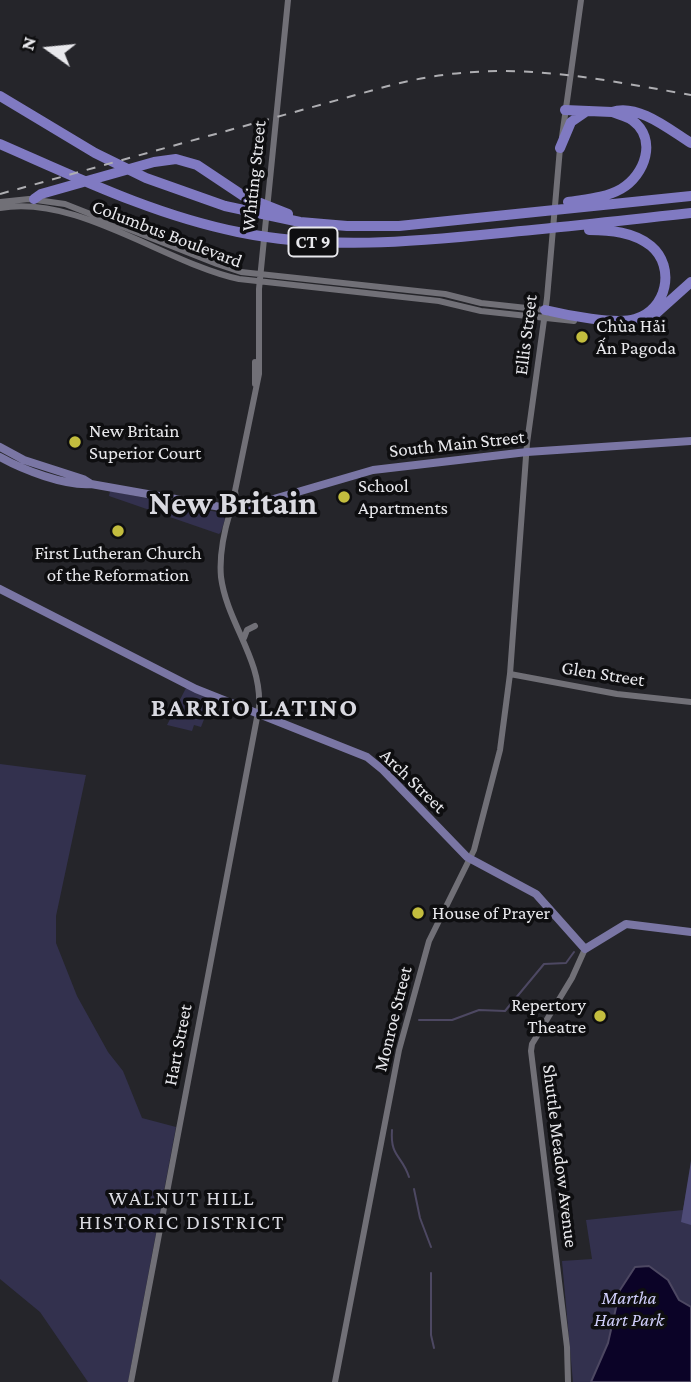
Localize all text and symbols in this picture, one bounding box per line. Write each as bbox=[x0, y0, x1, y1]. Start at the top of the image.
north arrow bbox=[14, 14, 84, 84]
text: N bbox=[16, 34, 40, 52]
street label: Whiting Street bbox=[237, 119, 271, 233]
street label: Columbus Boulevard bbox=[89, 195, 245, 273]
road number: CT 9 bbox=[288, 228, 338, 256]
street label: Ellis Street bbox=[510, 294, 542, 376]
place label: Chùa Hải Ấn Pagoda bbox=[596, 315, 676, 359]
marker: Chùa Hải Ấn Pagoda bbox=[574, 329, 590, 345]
place label: New Britain Superior Court bbox=[89, 420, 201, 464]
street label: South Main Street bbox=[388, 426, 526, 462]
marker: New Britain Superior Court bbox=[67, 434, 83, 450]
place label: School Apartments bbox=[358, 475, 448, 519]
district label: New Britain bbox=[149, 484, 317, 524]
marker: School Apartments bbox=[336, 489, 352, 505]
marker: First Lutheran Church of the Reformation bbox=[110, 523, 126, 539]
place label: First Lutheran Church of the Reformation bbox=[34, 542, 202, 586]
street label: Glen Street bbox=[560, 656, 646, 692]
district label: BARRIO LATINO bbox=[152, 692, 358, 724]
street label: Arch Street bbox=[375, 744, 451, 818]
place label: House of Prayer bbox=[432, 902, 550, 924]
marker: House of Prayer bbox=[410, 905, 426, 921]
street label: Monroe Street bbox=[369, 964, 417, 1074]
place label: Repertory Theatre bbox=[511, 994, 586, 1038]
street label: Hart Street bbox=[159, 1002, 197, 1088]
marker: Repertory Theatre bbox=[592, 1008, 608, 1024]
street label: Shuttle Meadow Avenue bbox=[537, 1063, 583, 1249]
district label: WALNUT HILL HISTORIC DISTRICT bbox=[81, 1186, 283, 1236]
park label: Martha Hart Park bbox=[594, 1287, 664, 1331]

